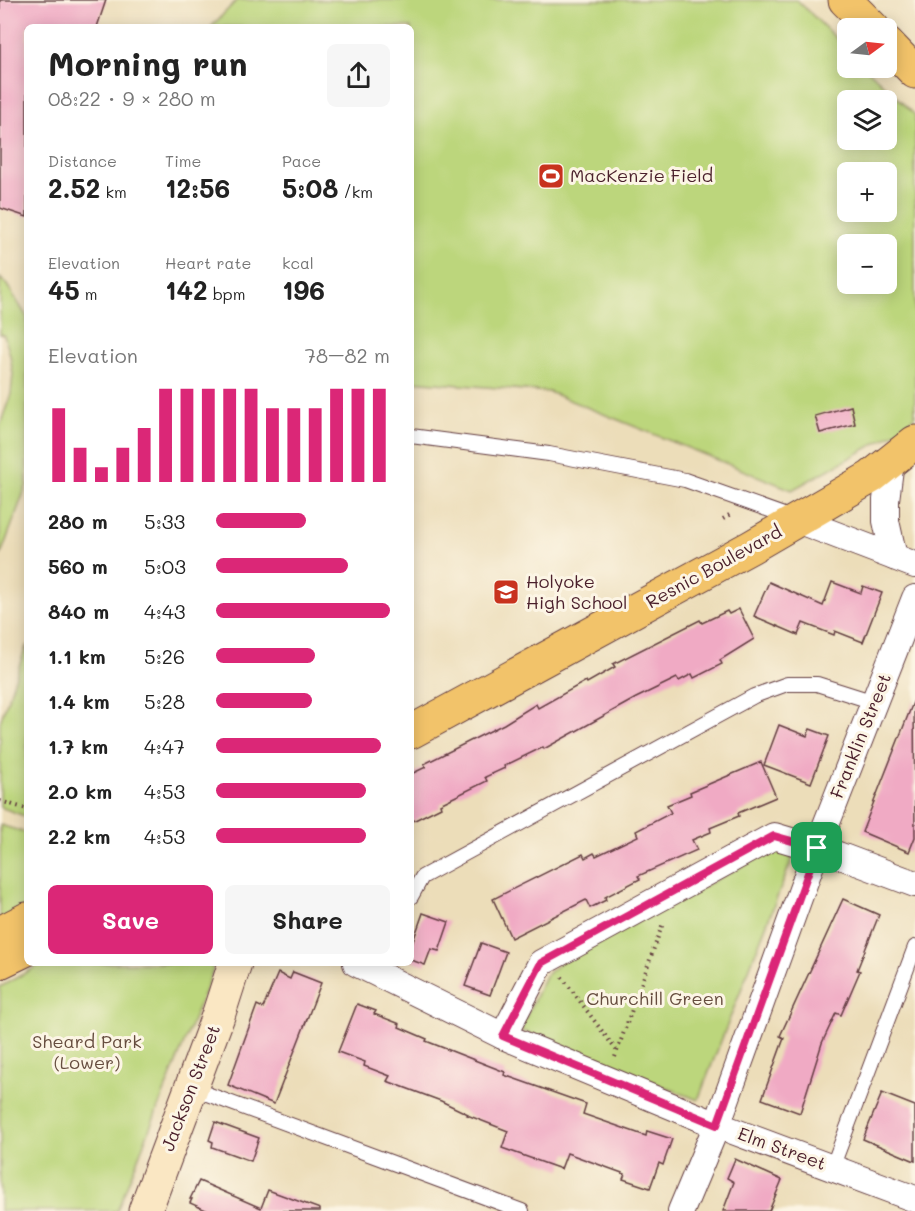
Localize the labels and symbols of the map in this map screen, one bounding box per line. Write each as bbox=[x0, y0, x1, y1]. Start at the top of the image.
north arrow bbox=[837, 18, 897, 78]
sports icon: MacKenzie Field bbox=[536, 161, 566, 191]
place label: MacKenzie Field bbox=[570, 163, 713, 187]
street label: Resnic Boulevard bbox=[641, 519, 786, 613]
place label: Holyoke High School bbox=[526, 569, 627, 614]
school or university icon: Holyoke High School bbox=[491, 577, 521, 607]
street label: Franklin Street bbox=[824, 670, 896, 802]
pin bbox=[791, 822, 842, 873]
park label: Churchill Green bbox=[586, 986, 724, 1010]
street label: Jackson Street bbox=[155, 1021, 225, 1154]
park label: Sheard Park (Lower) bbox=[32, 1029, 142, 1074]
street label: Elm Street bbox=[735, 1121, 830, 1175]

